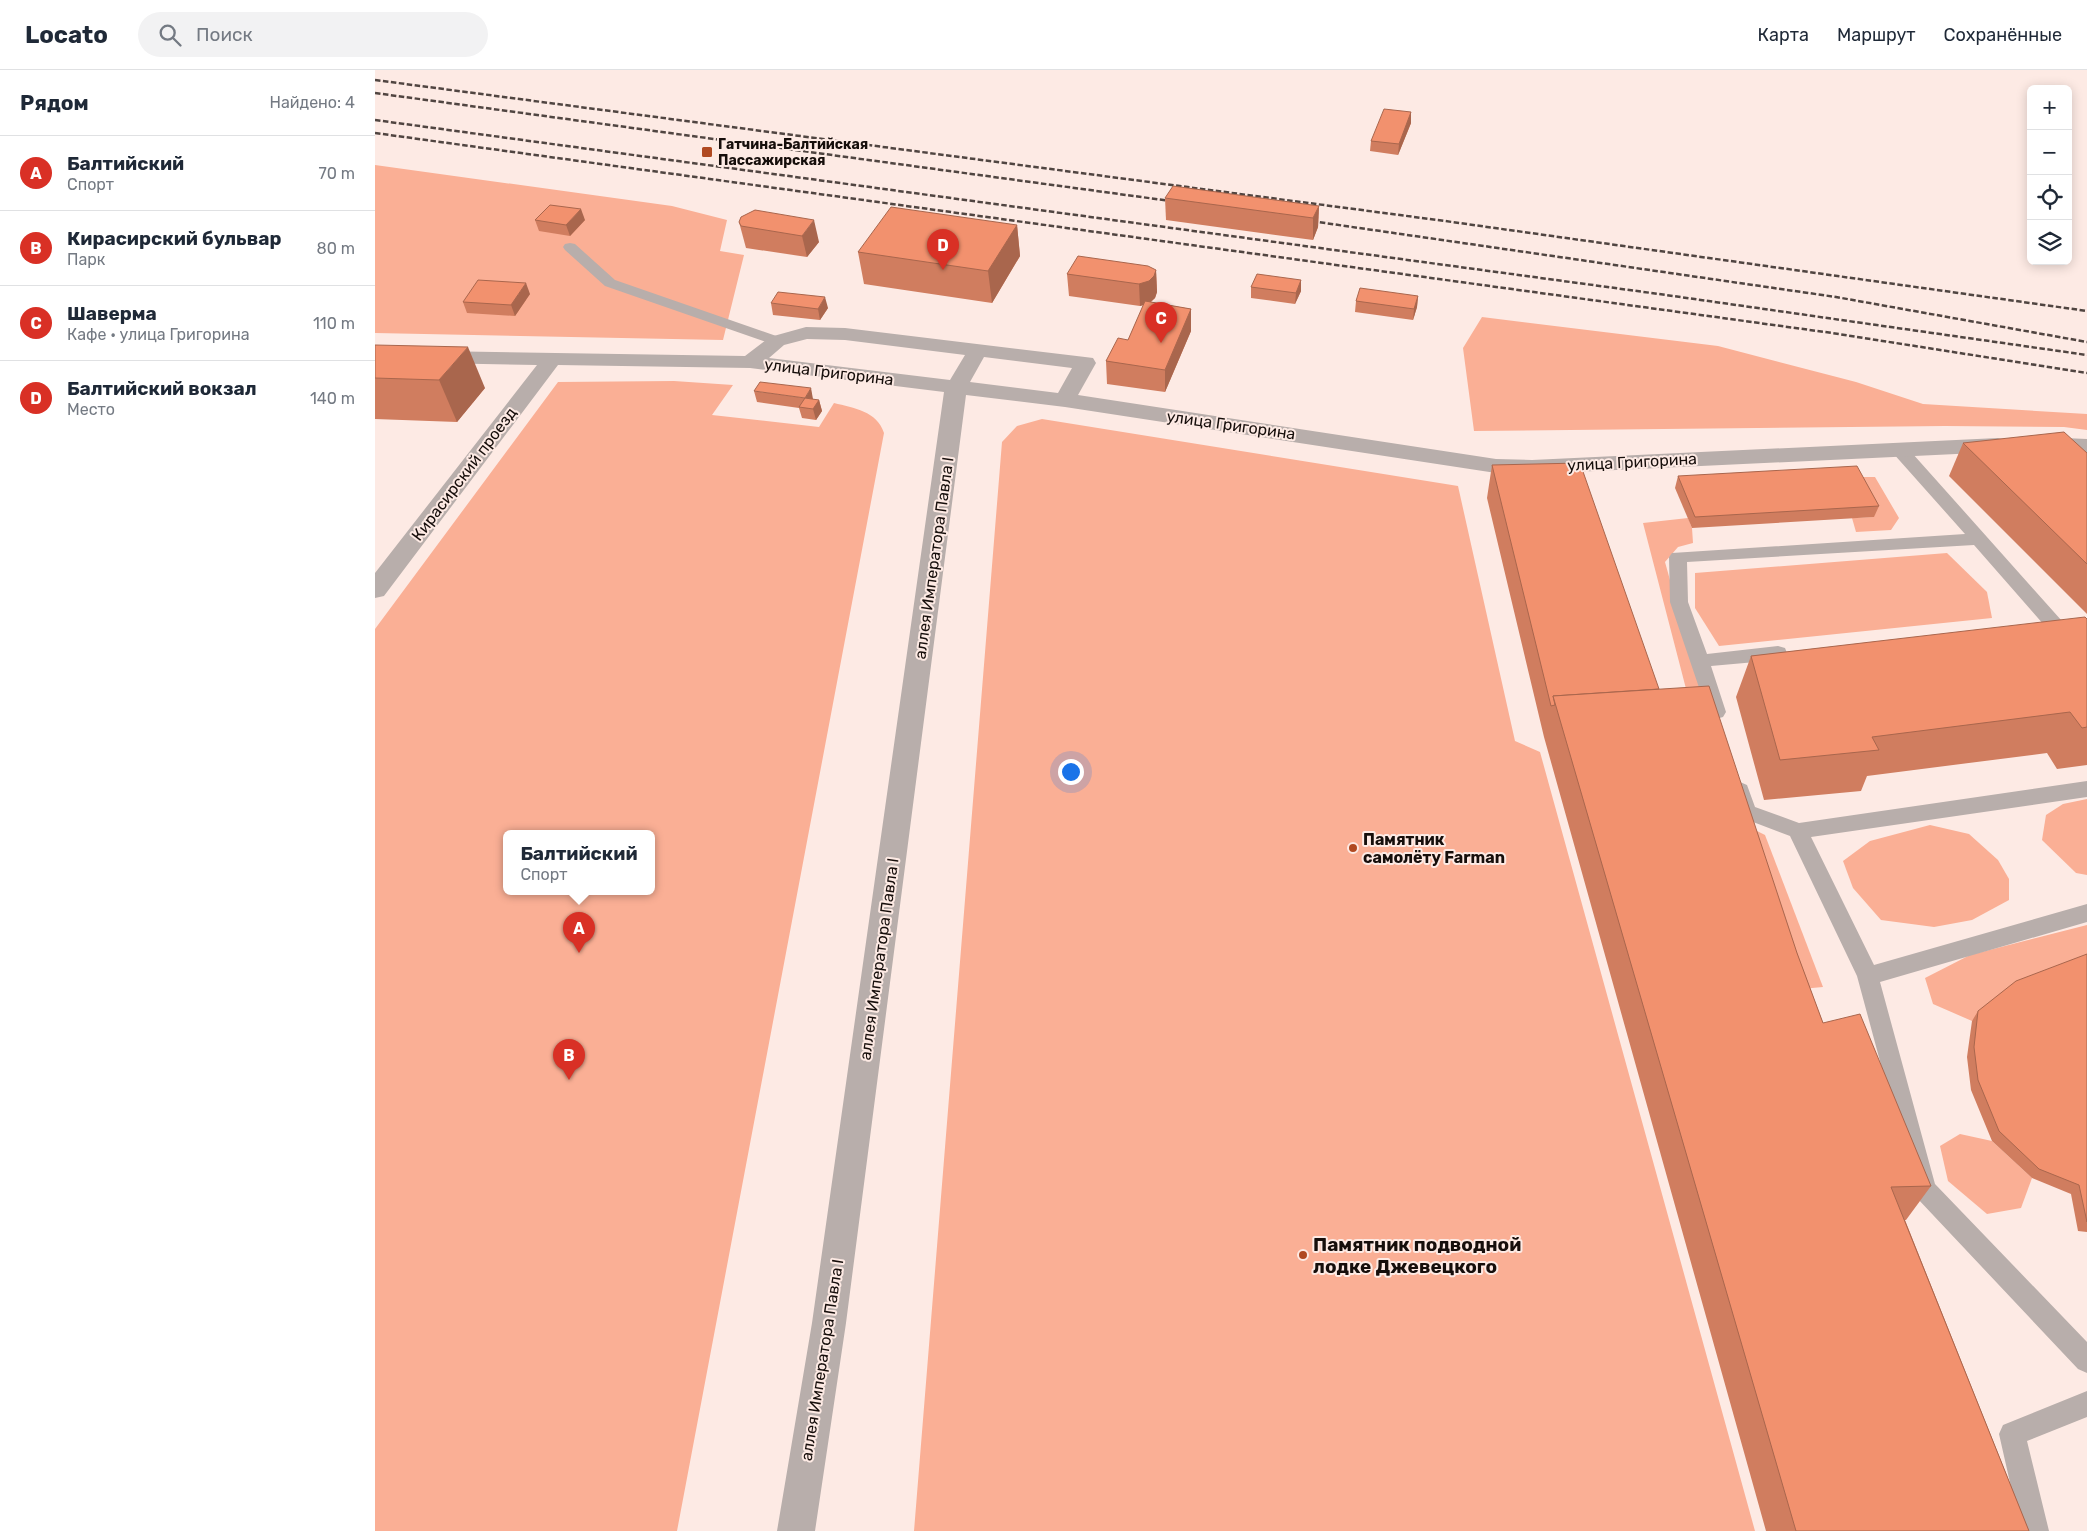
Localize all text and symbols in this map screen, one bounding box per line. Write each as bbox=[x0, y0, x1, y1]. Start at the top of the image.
search box bbox=[138, 12, 488, 57]
text: Locato bbox=[25, 21, 108, 49]
icon: search bbox=[156, 21, 184, 49]
text: Поиск bbox=[196, 23, 253, 46]
text: Карта bbox=[1758, 24, 1809, 46]
text: Маршрут bbox=[1837, 24, 1916, 46]
text: Сохранённые bbox=[1944, 24, 2062, 46]
map controls bbox=[2027, 85, 2072, 265]
button: + bbox=[2027, 85, 2072, 130]
text: Рядом bbox=[20, 90, 89, 115]
text: Найдено: 4 bbox=[270, 93, 355, 112]
button: − bbox=[2027, 130, 2072, 175]
place label: Гатчина-Балтийская Пассажирская bbox=[718, 136, 868, 169]
marker: Гатчина-Балтийская Пассажирская bbox=[700, 145, 714, 159]
text: Балтийский bbox=[67, 152, 184, 175]
text: A bbox=[30, 164, 42, 183]
text: 70 m bbox=[318, 164, 355, 183]
text: Спорт bbox=[67, 175, 114, 194]
button: locate bbox=[2027, 175, 2072, 220]
button: layers bbox=[2027, 220, 2072, 265]
text: Кирасирский бульвар bbox=[67, 227, 281, 250]
pin: D bbox=[927, 229, 959, 270]
text: B bbox=[30, 239, 42, 258]
text: 80 m bbox=[317, 239, 355, 258]
text: Парк bbox=[67, 250, 105, 269]
text: Шаверма bbox=[67, 302, 157, 325]
pin: C bbox=[1145, 302, 1177, 343]
text: C bbox=[30, 314, 42, 333]
text: 110 m bbox=[313, 314, 355, 333]
text: Кафе · улица Григорина bbox=[67, 325, 250, 344]
street label: улица Григорина bbox=[763, 355, 895, 389]
text: Балтийский вокзал bbox=[67, 377, 257, 400]
text: D bbox=[30, 389, 42, 408]
text: 140 m bbox=[310, 389, 355, 408]
text: Место bbox=[67, 400, 115, 419]
street label: Кирасирский проезд bbox=[408, 403, 521, 545]
street label: улица Григорина bbox=[1165, 407, 1297, 443]
street label: улица Григорина bbox=[1567, 449, 1697, 475]
street label: аллея Императора Павла I bbox=[910, 456, 958, 660]
your location bbox=[1058, 759, 1084, 785]
popup bbox=[503, 830, 655, 895]
place label: Памятник самолёту Farman bbox=[1363, 830, 1505, 867]
text: Балтийский bbox=[520, 842, 638, 865]
marker: Памятник самолёту Farman bbox=[1347, 842, 1359, 854]
street label: аллея Императора Павла I bbox=[855, 857, 903, 1061]
text: Спорт bbox=[520, 865, 567, 884]
pin: A bbox=[563, 912, 595, 953]
pin: B bbox=[553, 1039, 585, 1080]
place label: Памятник подводной лодке Джевецкого bbox=[1313, 1233, 1521, 1278]
marker: Памятник подводной лодке Джевецкого bbox=[1297, 1249, 1309, 1261]
street label: аллея Императора Павла I bbox=[797, 1258, 847, 1462]

